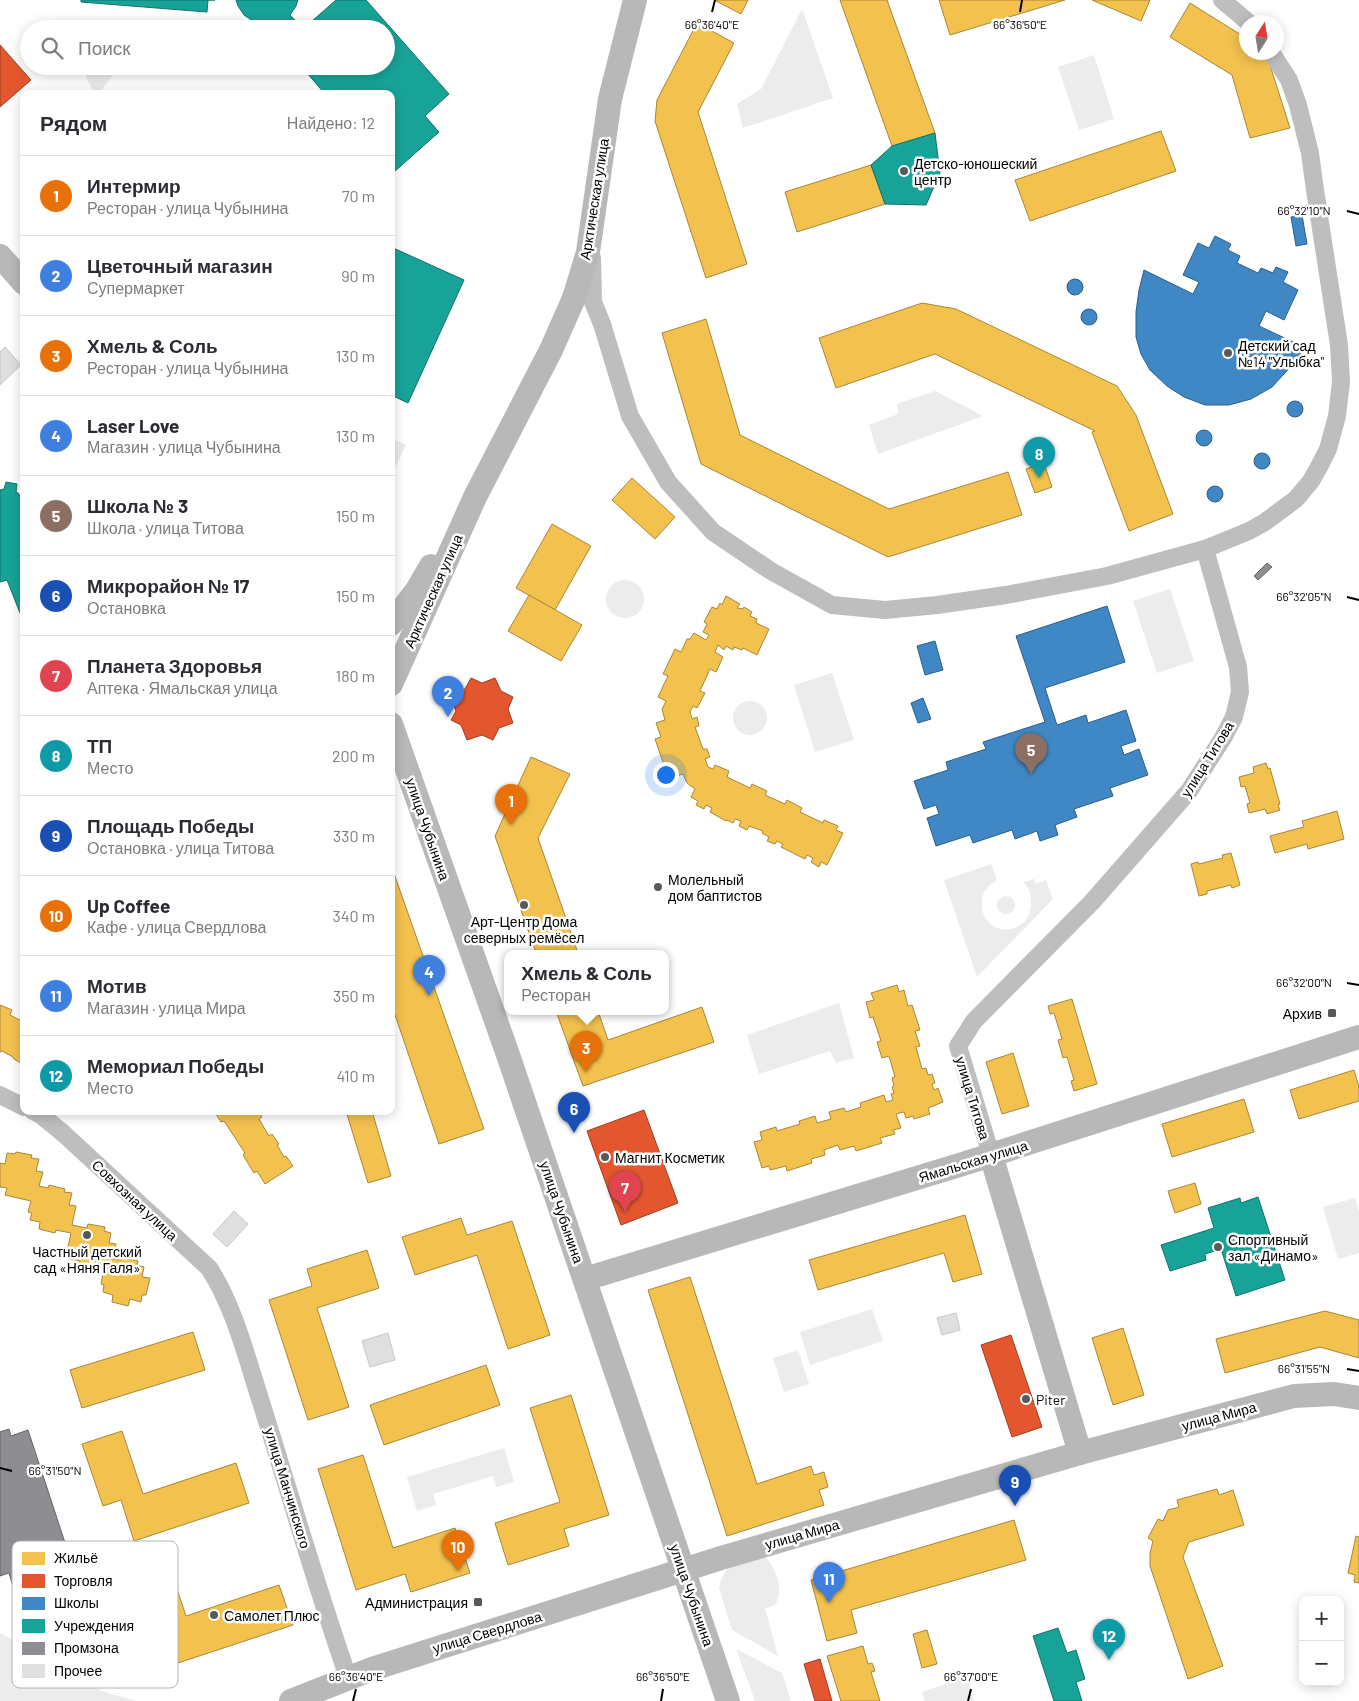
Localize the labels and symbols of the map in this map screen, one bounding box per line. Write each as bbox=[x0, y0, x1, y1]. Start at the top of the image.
north arrow bbox=[1239, 15, 1284, 60]
text: 66°36'40"E bbox=[685, 17, 739, 31]
text: 66°36'50"E bbox=[993, 17, 1047, 31]
street label: Арктическая улица bbox=[576, 137, 612, 261]
place label: Детско-юношеский центр bbox=[914, 155, 1037, 188]
marker: Детско-юношеский центр bbox=[898, 165, 910, 177]
text: 66°32'10"N bbox=[1277, 203, 1331, 217]
place label: Детский сад №14 "Улыбка" bbox=[1238, 337, 1325, 370]
marker: Детский сад №14 "Улыбка" bbox=[1222, 347, 1234, 359]
pin: 8 bbox=[1023, 437, 1055, 478]
street label: Арктическая улица bbox=[400, 531, 466, 651]
text: 66°32'05"N bbox=[1276, 589, 1332, 603]
pin: 2 bbox=[432, 676, 464, 717]
street label: улица Титова bbox=[1177, 718, 1237, 800]
pin: 5 bbox=[1015, 733, 1047, 774]
your location bbox=[653, 762, 679, 788]
street label: улица Чубынина bbox=[403, 776, 454, 883]
pin: 1 bbox=[495, 784, 527, 825]
place label: Молельный дом баптистов bbox=[668, 871, 762, 904]
marker: Молельный дом баптистов bbox=[652, 881, 664, 893]
marker: Арт-Центр Дома северных ремёсел bbox=[518, 899, 530, 911]
place label: Арт-Центр Дома северных ремёсел bbox=[464, 913, 584, 946]
pin: 4 bbox=[413, 955, 445, 996]
text: 66°32'00"N bbox=[1276, 975, 1332, 989]
place label: Архив bbox=[1283, 1005, 1322, 1022]
marker: Архив bbox=[1326, 1007, 1338, 1019]
pin: 3 bbox=[570, 1031, 602, 1072]
street label: улица Титова bbox=[952, 1054, 994, 1142]
pin: 6 bbox=[558, 1092, 590, 1133]
street label: Ямальская улица bbox=[916, 1136, 1030, 1186]
place label: Магнит Косметик bbox=[615, 1149, 726, 1166]
marker: Магнит Косметик bbox=[599, 1151, 611, 1163]
street label: Совхозная улица bbox=[89, 1156, 181, 1244]
street label: улица Чубынина bbox=[537, 1159, 588, 1266]
pin: 7 bbox=[609, 1171, 641, 1212]
marker: Частный детский сад «Няня Галя» bbox=[81, 1229, 93, 1241]
place label: Спортивный зал «Динамо» bbox=[1228, 1231, 1319, 1264]
marker: Спортивный зал «Динамо» bbox=[1212, 1241, 1224, 1253]
place label: Частный детский сад «Няня Галя» bbox=[32, 1243, 142, 1276]
text: 66°31'55"N bbox=[1278, 1361, 1330, 1375]
place label: Piter bbox=[1036, 1391, 1065, 1408]
marker: Piter bbox=[1020, 1393, 1032, 1405]
street label: улица Мира bbox=[1180, 1398, 1258, 1434]
street label: улица Манчинского bbox=[262, 1426, 314, 1551]
text: 66°31'50"N bbox=[28, 1463, 82, 1477]
pin: 9 bbox=[999, 1465, 1031, 1506]
street label: улица Мира bbox=[763, 1515, 841, 1553]
pin: 10 bbox=[442, 1530, 474, 1571]
legend bbox=[12, 1541, 178, 1688]
street label: улица Чубынина bbox=[667, 1542, 718, 1649]
text: Жильё bbox=[54, 1549, 98, 1566]
pin: 11 bbox=[813, 1562, 845, 1603]
text: Торговля bbox=[54, 1572, 112, 1589]
text: Школы bbox=[54, 1594, 99, 1611]
place label: Администрация bbox=[365, 1594, 468, 1611]
marker: Администрация bbox=[472, 1596, 484, 1608]
place label: Самолет Плюс bbox=[224, 1607, 320, 1624]
street label: улица Свердлова bbox=[430, 1607, 544, 1657]
marker: Самолет Плюс bbox=[208, 1609, 220, 1621]
text: Учреждения bbox=[54, 1617, 134, 1634]
pin: 12 bbox=[1093, 1619, 1125, 1660]
text: Промзона bbox=[54, 1639, 119, 1656]
text: Прочее bbox=[54, 1662, 102, 1679]
text: 66°36'40"E bbox=[329, 1669, 383, 1683]
text: 66°36'50"E bbox=[636, 1669, 690, 1683]
text: 66°37'00"E bbox=[944, 1669, 998, 1683]

